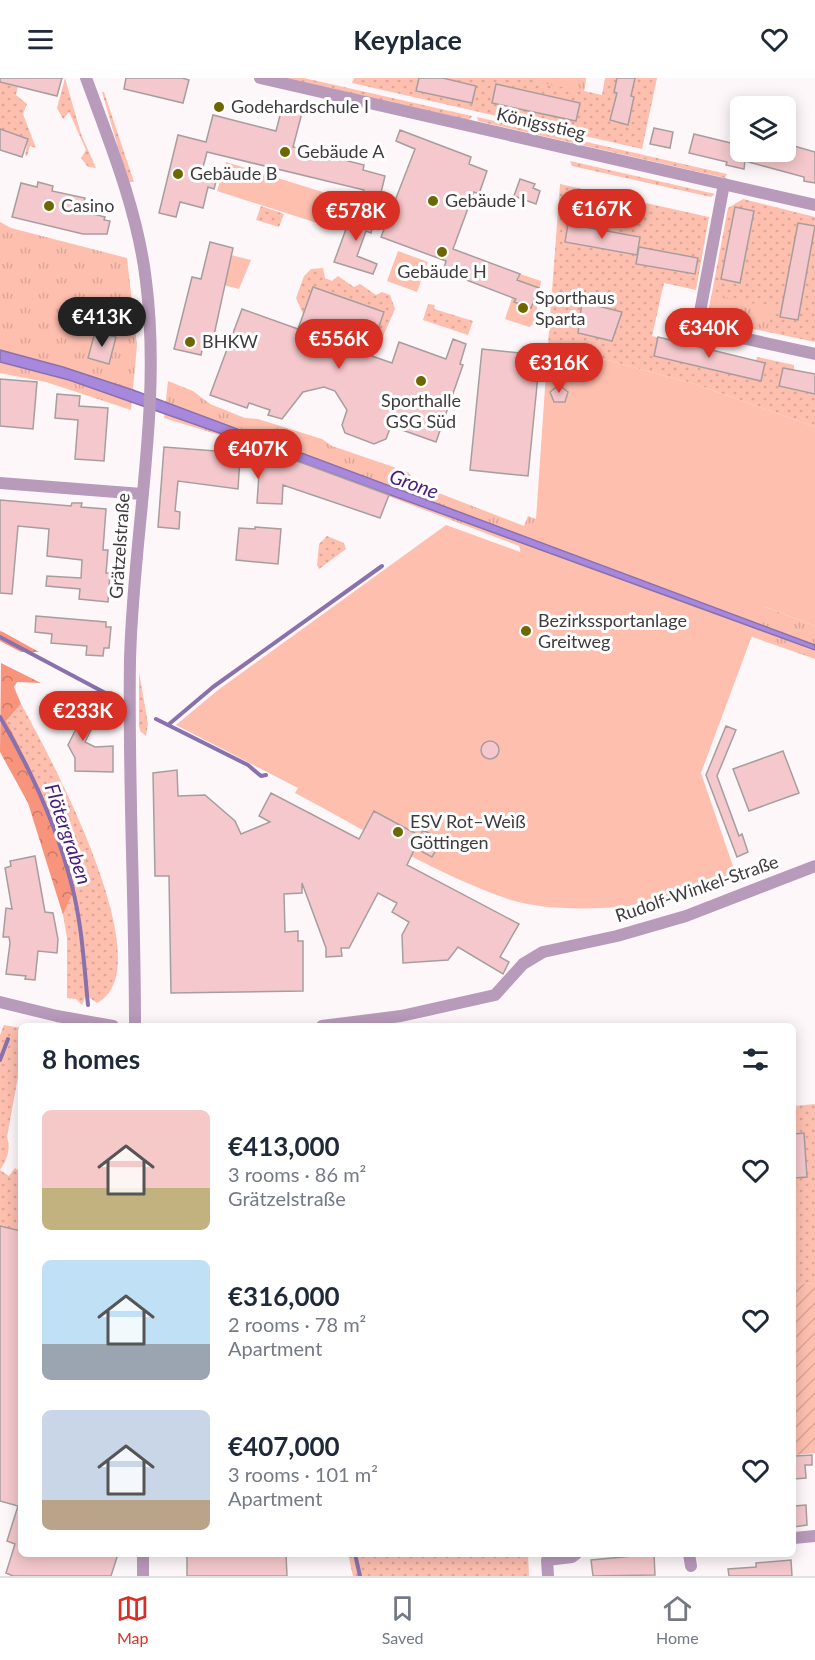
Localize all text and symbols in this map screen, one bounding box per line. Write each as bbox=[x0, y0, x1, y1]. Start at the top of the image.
icon: menu bbox=[24, 23, 57, 56]
text: Keyplace bbox=[353, 23, 462, 56]
icon: heart bbox=[758, 23, 791, 56]
place label: Godehardschule I bbox=[231, 95, 369, 117]
map controls bbox=[730, 96, 796, 162]
button: layers bbox=[730, 96, 796, 162]
marker: Godehardschule I bbox=[212, 100, 226, 114]
street label: Königsstieg bbox=[495, 102, 588, 144]
place label: Gebäude A bbox=[297, 140, 385, 162]
marker: Gebäude A bbox=[278, 145, 292, 159]
place label: Gebäude B bbox=[190, 162, 277, 184]
marker: Gebäude B bbox=[171, 167, 185, 181]
place label: Gebäude I bbox=[445, 189, 526, 211]
pin: €167K bbox=[560, 189, 644, 240]
pin: €578K bbox=[314, 191, 398, 242]
place label: Casino bbox=[61, 194, 114, 216]
marker: Gebäude I bbox=[426, 194, 440, 208]
text: €167K bbox=[572, 196, 632, 220]
text: €578K bbox=[326, 198, 386, 222]
marker: Casino bbox=[42, 199, 56, 213]
marker: Gebäude H bbox=[435, 245, 449, 259]
place label: Gebäude H bbox=[397, 260, 487, 282]
place label: Sporthaus Sparta bbox=[535, 286, 615, 329]
pin: €413K bbox=[60, 297, 144, 348]
marker: Sporthaus Sparta bbox=[516, 301, 530, 315]
text: €413K bbox=[72, 304, 132, 328]
pin: €340K bbox=[667, 308, 751, 359]
text: €340K bbox=[679, 315, 739, 339]
pin: €556K bbox=[297, 319, 381, 370]
text: €556K bbox=[309, 326, 369, 350]
place label: BHKW bbox=[202, 330, 258, 352]
marker: BHKW bbox=[183, 335, 197, 349]
pin: €316K bbox=[517, 343, 601, 394]
text: €316K bbox=[529, 350, 589, 374]
marker: Sporthalle GSG Süd bbox=[414, 374, 428, 388]
place label: Sporthalle GSG Süd bbox=[381, 389, 461, 432]
pin: €407K bbox=[216, 429, 300, 480]
text: €407K bbox=[228, 436, 288, 460]
water label: Grone bbox=[387, 463, 442, 503]
street label: Grätzelstraße bbox=[104, 492, 134, 600]
place label: Bezirkssportanlage Greitweg bbox=[538, 609, 687, 652]
marker: Bezirkssportanlage Greitweg bbox=[519, 624, 533, 638]
pin: €233K bbox=[41, 691, 125, 742]
text: €233K bbox=[53, 698, 113, 722]
water label: Flötergraben bbox=[40, 780, 97, 887]
place label: ESV Rot–Weìß Göttingen bbox=[410, 810, 526, 853]
marker: ESV Rot–Weìß Göttingen bbox=[391, 825, 405, 839]
street label: Rudolf-Winkel-Straße bbox=[612, 850, 781, 926]
text: 8 homes bbox=[42, 1043, 140, 1075]
icon: filters bbox=[739, 1043, 772, 1076]
text: €413,000 bbox=[228, 1130, 340, 1162]
icon: home bbox=[90, 1134, 162, 1206]
icon: heart bbox=[739, 1154, 772, 1187]
text: 3 rooms · 86 m² bbox=[228, 1162, 366, 1186]
text: Grätzelstraße bbox=[228, 1186, 346, 1210]
text: €316,000 bbox=[228, 1280, 340, 1312]
icon: home bbox=[90, 1284, 162, 1356]
icon: heart bbox=[739, 1304, 772, 1337]
text: 2 rooms · 78 m² bbox=[228, 1312, 366, 1336]
text: Apartment bbox=[228, 1336, 322, 1360]
text: €407,000 bbox=[228, 1430, 340, 1462]
icon: home bbox=[90, 1434, 162, 1506]
icon: heart bbox=[739, 1454, 772, 1487]
text: 3 rooms · 101 m² bbox=[228, 1462, 378, 1486]
text: Apartment bbox=[228, 1486, 322, 1510]
tab: Map bbox=[116, 1592, 149, 1647]
tab: Saved bbox=[382, 1592, 424, 1647]
tab: Home bbox=[656, 1592, 699, 1647]

